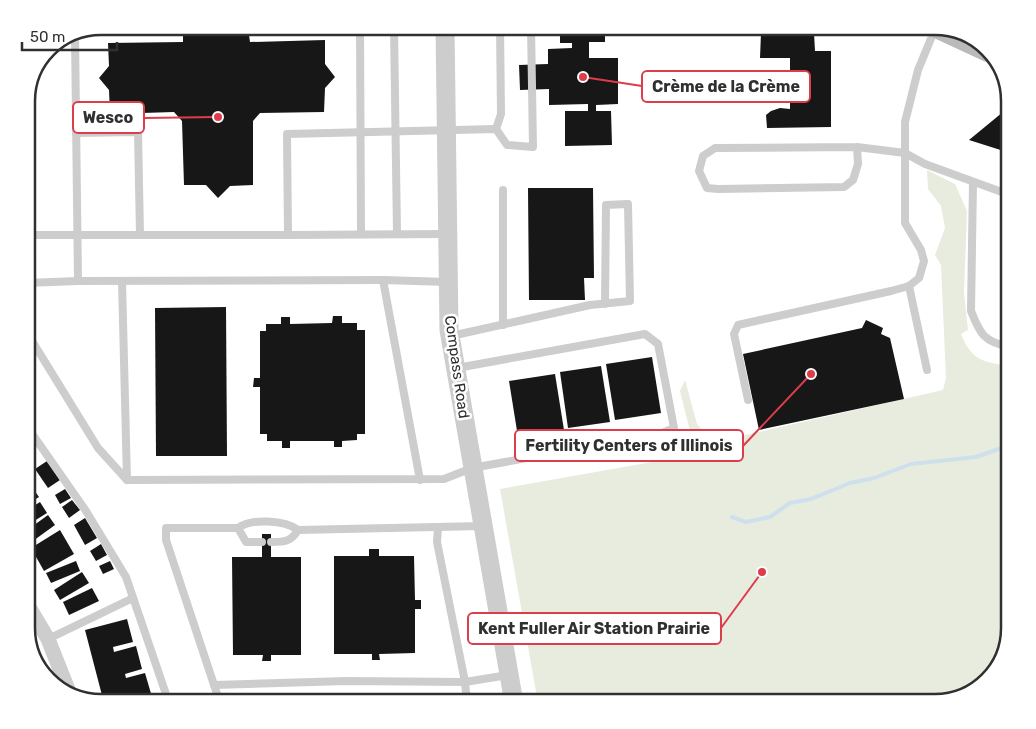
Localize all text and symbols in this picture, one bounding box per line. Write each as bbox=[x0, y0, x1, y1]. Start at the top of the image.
scale bar bbox=[22, 20, 118, 52]
text: 50 m bbox=[30, 28, 65, 46]
callout: Crème de la Crème bbox=[642, 71, 810, 102]
text: Crème de la Crème bbox=[652, 77, 800, 96]
callout: Wesco bbox=[73, 102, 144, 133]
text: Wesco bbox=[83, 108, 134, 127]
street label: Compass Road bbox=[441, 314, 473, 420]
callout: Fertility Centers of Illinois bbox=[515, 430, 743, 461]
text: Fertility Centers of Illinois bbox=[525, 436, 733, 455]
callout: Kent Fuller Air Station Prairie bbox=[468, 613, 721, 644]
text: Kent Fuller Air Station Prairie bbox=[478, 619, 710, 638]

